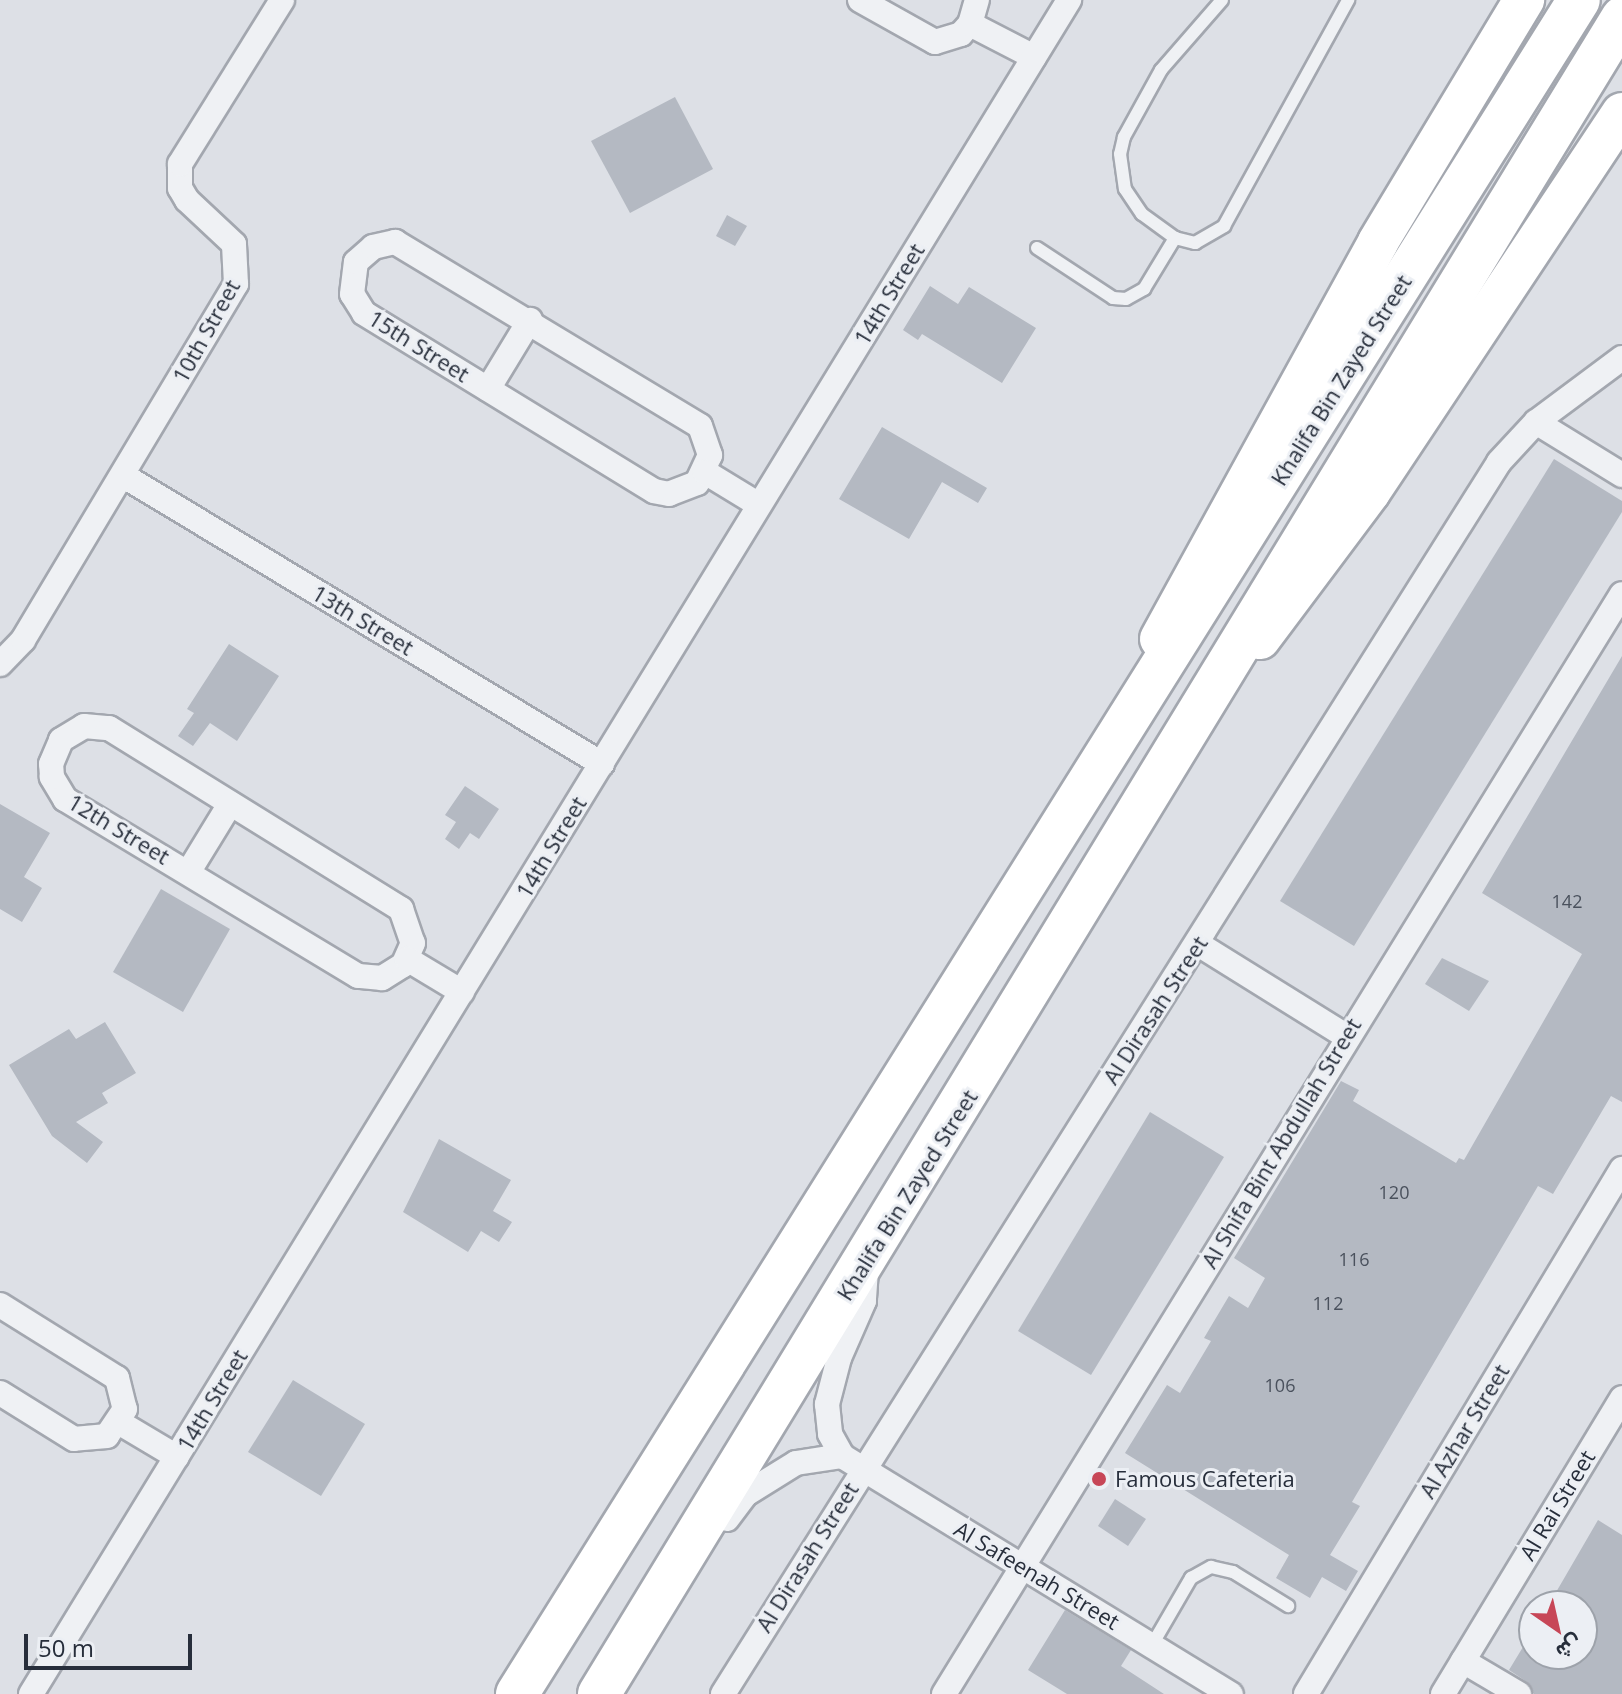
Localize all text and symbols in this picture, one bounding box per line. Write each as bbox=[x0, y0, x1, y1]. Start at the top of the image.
street label: 14th Street bbox=[848, 238, 930, 350]
street label: Khalifa Bin Zayed Street bbox=[1265, 270, 1417, 490]
street label: 10th Street bbox=[167, 275, 245, 387]
street label: 15th Street bbox=[364, 305, 474, 387]
street label: 13th Street bbox=[307, 579, 419, 661]
street label: 12th Street bbox=[63, 788, 175, 870]
street label: 14th Street bbox=[510, 791, 592, 903]
house number: 142 bbox=[1552, 890, 1582, 912]
street label: Al Dirasah Street bbox=[1097, 931, 1213, 1089]
street label: Al Shifa Bint Abdullah Street bbox=[1196, 1013, 1366, 1273]
street label: Khalifa Bin Zayed Street bbox=[831, 1085, 983, 1305]
house number: 120 bbox=[1379, 1181, 1409, 1203]
house number: 116 bbox=[1339, 1248, 1369, 1270]
house number: 112 bbox=[1313, 1292, 1343, 1314]
street label: 14th Street bbox=[171, 1344, 253, 1456]
street label: Al Azhar Street bbox=[1414, 1359, 1514, 1503]
house number: 106 bbox=[1265, 1374, 1295, 1396]
street label: Al Rai Street bbox=[1514, 1445, 1600, 1565]
place label: Famous Cafeteria bbox=[1115, 1466, 1295, 1492]
marker: Famous Cafeteria bbox=[1090, 1470, 1108, 1488]
street label: Al Dirasah Street bbox=[750, 1477, 864, 1637]
street label: Al Safeenah Street bbox=[950, 1515, 1124, 1635]
north arrow bbox=[1518, 1590, 1598, 1670]
scale bar bbox=[28, 1618, 196, 1668]
text: ش bbox=[1551, 1628, 1590, 1668]
text: 50 m bbox=[38, 1631, 94, 1664]

